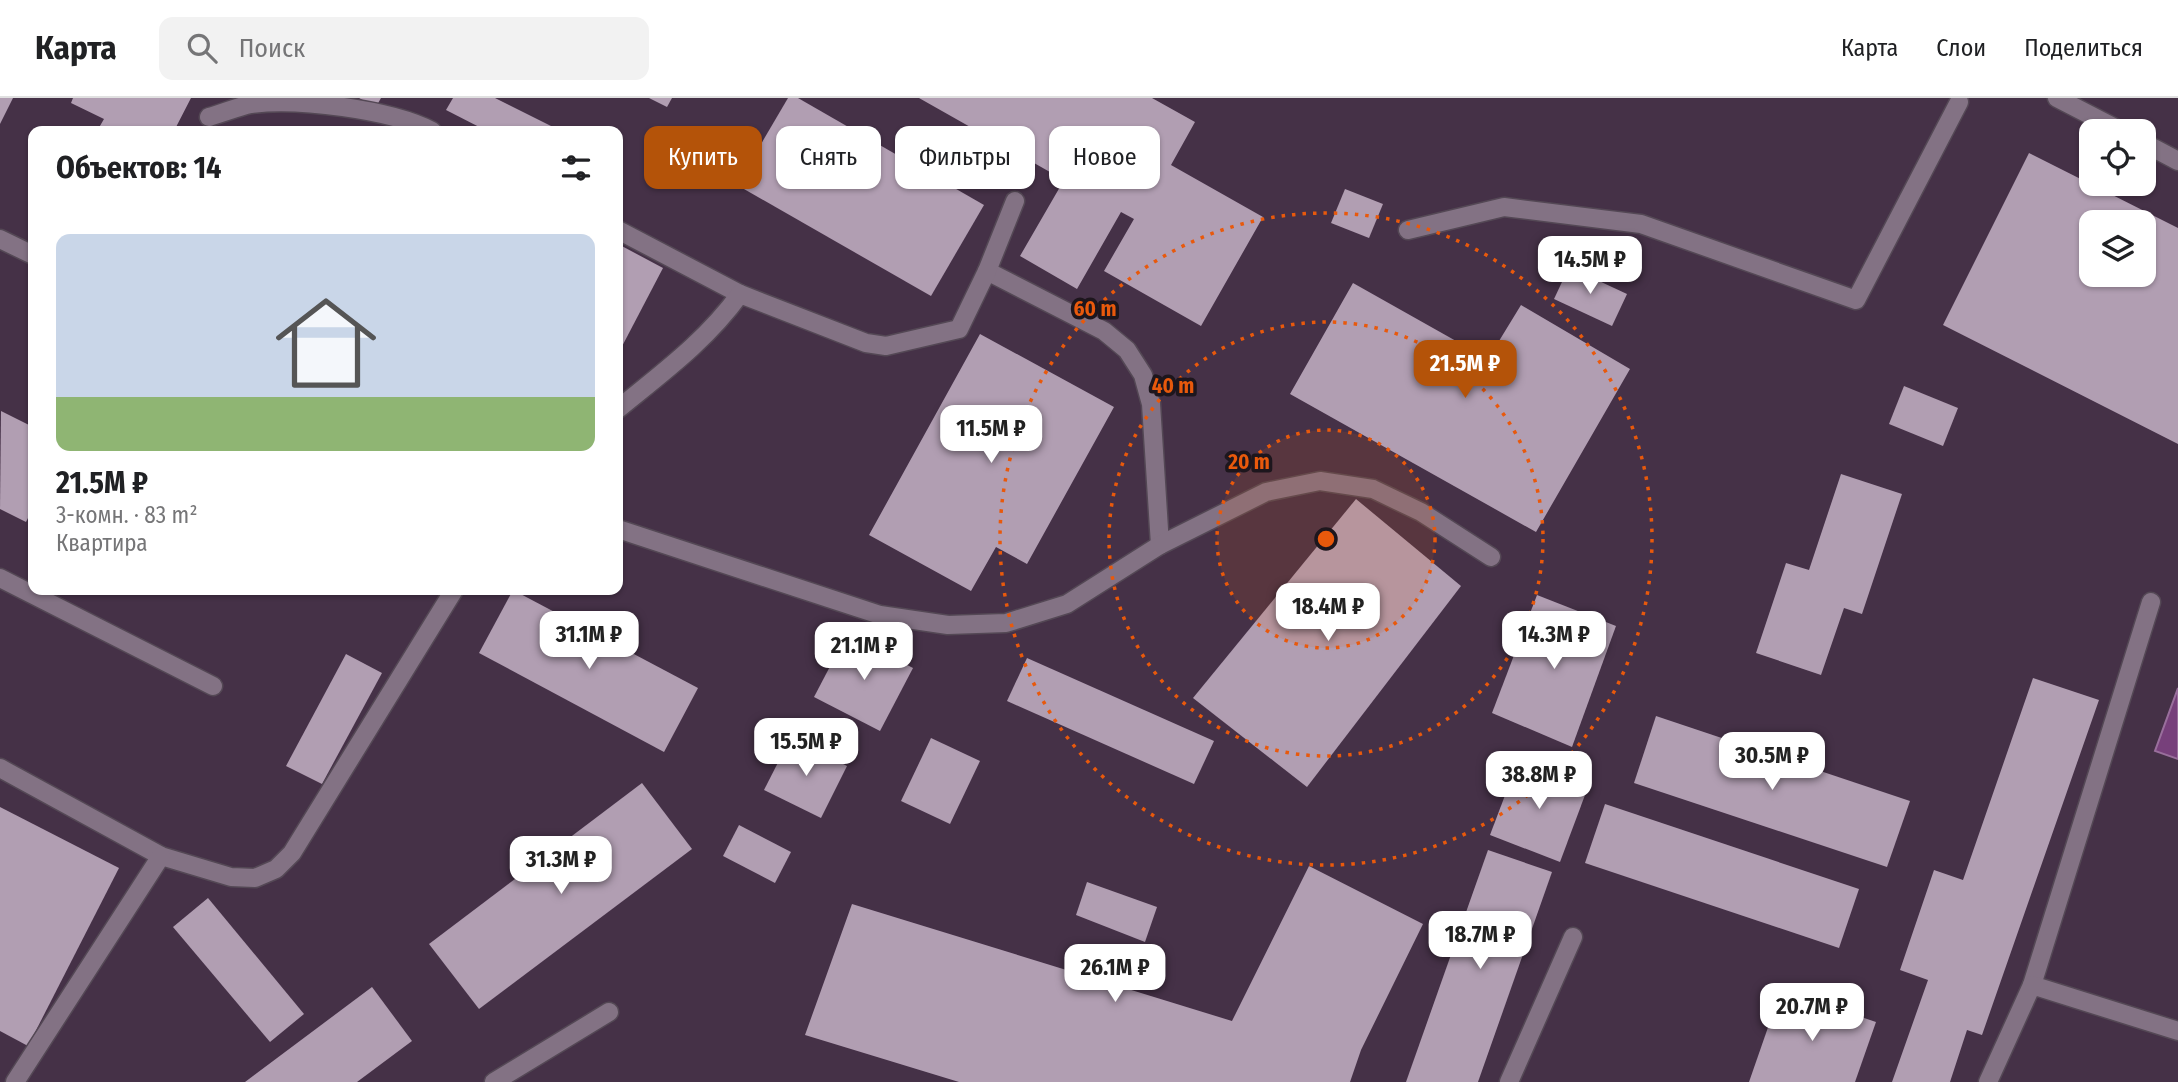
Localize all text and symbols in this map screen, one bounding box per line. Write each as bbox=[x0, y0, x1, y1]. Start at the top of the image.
search box bbox=[159, 17, 649, 80]
text: Карта bbox=[35, 28, 117, 68]
icon: search bbox=[183, 29, 221, 67]
text: Поиск bbox=[239, 33, 305, 64]
text: Карта bbox=[1841, 34, 1898, 62]
text: Слои bbox=[1936, 34, 1986, 62]
text: Поделиться bbox=[2024, 34, 2143, 62]
map controls bbox=[2079, 119, 2156, 287]
button: locate bbox=[2079, 119, 2156, 196]
chip: Купить bbox=[644, 126, 762, 189]
chip: Снять bbox=[776, 126, 881, 189]
chip: Фильтры bbox=[895, 126, 1035, 189]
chip: Новое bbox=[1049, 126, 1160, 189]
icon: filters bbox=[557, 149, 595, 187]
text: Объектов: 14 bbox=[56, 150, 222, 186]
button: layers bbox=[2079, 210, 2156, 287]
pin: 14.5M ₽ bbox=[1525, 236, 1655, 296]
text: 14.5M ₽ bbox=[1554, 245, 1626, 273]
icon: home bbox=[263, 280, 389, 406]
text: 60 m bbox=[1074, 296, 1116, 322]
pin: 21.5M ₽ bbox=[1400, 341, 1530, 400]
text: 21.5M ₽ bbox=[1430, 349, 1500, 377]
text: 40 m bbox=[1152, 373, 1194, 399]
pin: 11.5M ₽ bbox=[926, 406, 1056, 465]
text: 11.5M ₽ bbox=[956, 414, 1026, 442]
text: 20 m bbox=[1227, 449, 1270, 475]
text: 21.5M ₽ bbox=[56, 465, 148, 501]
text: 3-комн. · 83 m² bbox=[56, 501, 198, 529]
centre of rings bbox=[1314, 527, 1338, 551]
text: Квартира bbox=[56, 529, 148, 557]
pin: 18.4M ₽ bbox=[1263, 584, 1393, 643]
text: 18.4M ₽ bbox=[1292, 592, 1364, 620]
pin: 31.1M ₽ bbox=[524, 612, 654, 671]
pin: 14.3M ₽ bbox=[1489, 612, 1619, 671]
text: 31.1M ₽ bbox=[556, 620, 622, 648]
text: 14.3M ₽ bbox=[1518, 620, 1590, 648]
pin: 21.1M ₽ bbox=[799, 622, 929, 682]
text: 21.1M ₽ bbox=[831, 631, 897, 659]
pin: 15.5M ₽ bbox=[741, 718, 871, 778]
text: 15.5M ₽ bbox=[770, 727, 842, 755]
pin: 30.5M ₽ bbox=[1707, 732, 1837, 792]
text: 30.5M ₽ bbox=[1735, 741, 1809, 769]
pin: 38.8M ₽ bbox=[1474, 752, 1604, 811]
text: 38.8M ₽ bbox=[1502, 760, 1576, 788]
pin: 31.3M ₽ bbox=[496, 836, 626, 896]
text: 31.3M ₽ bbox=[526, 845, 596, 873]
pin: 18.7M ₽ bbox=[1415, 912, 1545, 971]
text: 18.7M ₽ bbox=[1445, 920, 1515, 948]
pin: 26.1M ₽ bbox=[1050, 944, 1180, 1004]
text: 26.1M ₽ bbox=[1080, 953, 1150, 981]
pin: 20.7M ₽ bbox=[1747, 984, 1877, 1043]
text: 20.7M ₽ bbox=[1776, 992, 1848, 1020]

